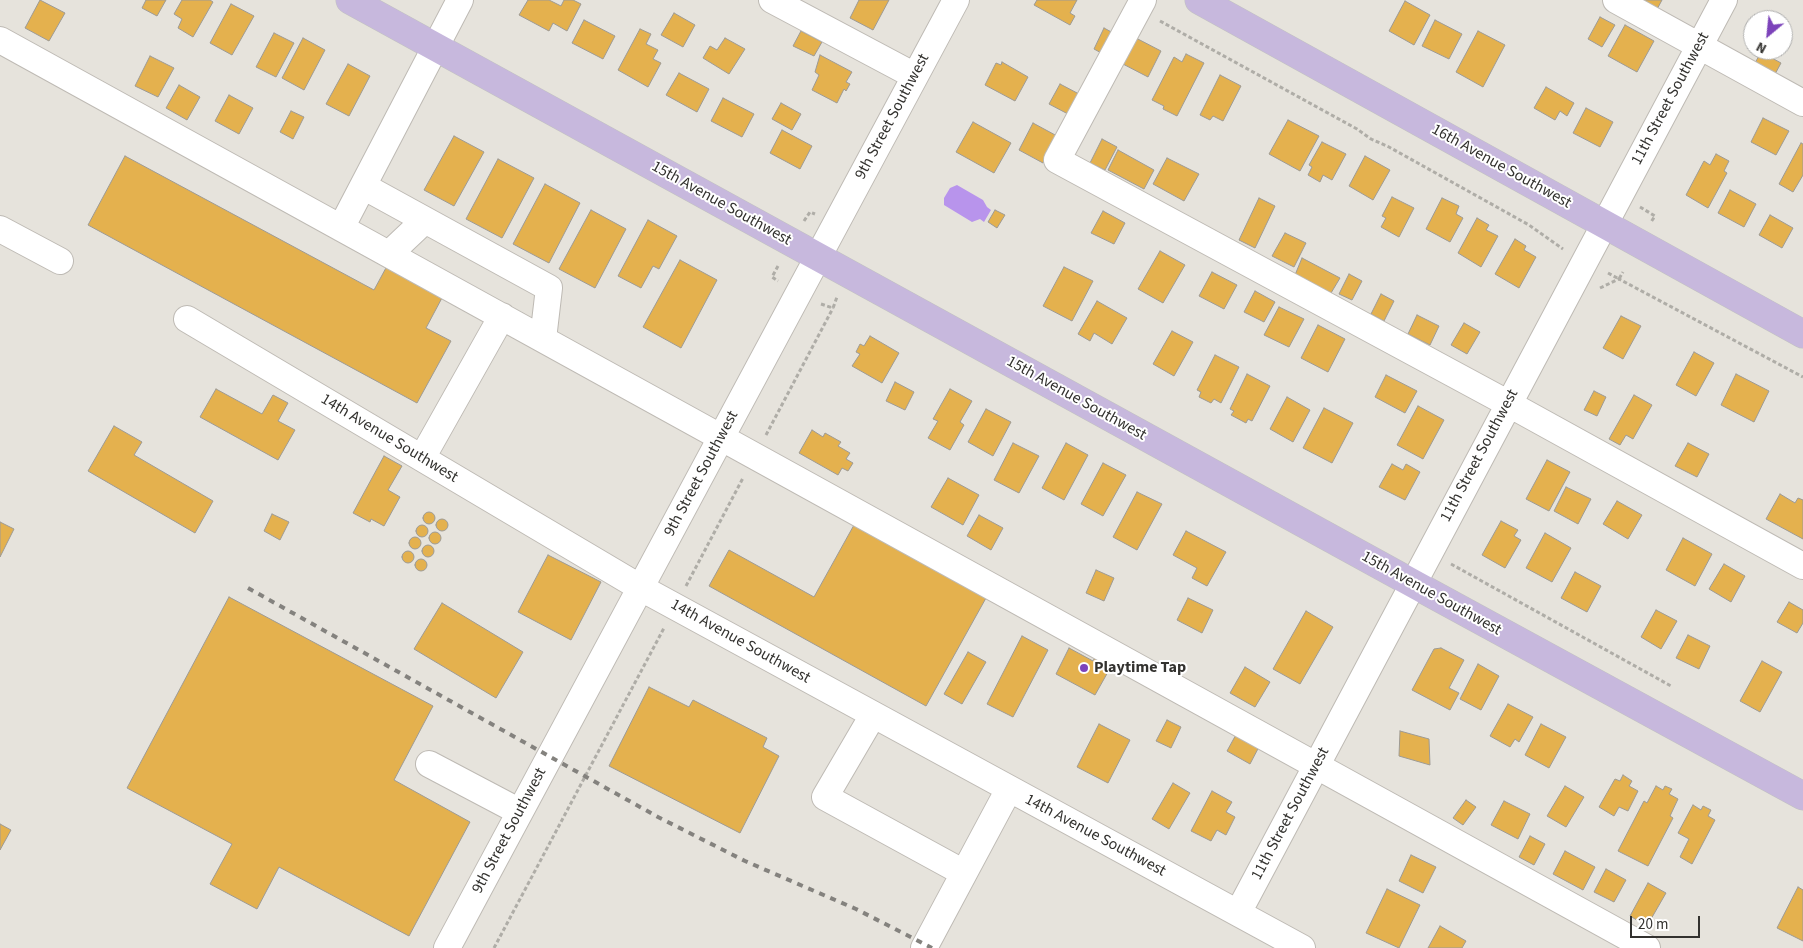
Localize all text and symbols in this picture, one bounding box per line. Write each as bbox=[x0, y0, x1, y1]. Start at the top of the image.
north arrow bbox=[1743, 10, 1793, 60]
street label: 11th Street Southwest bbox=[1628, 29, 1714, 169]
text: N bbox=[1753, 36, 1770, 58]
street label: 9th Street Southwest bbox=[852, 51, 934, 183]
street label: 16th Avenue Southwest bbox=[1428, 121, 1574, 213]
street label: 15th Avenue Southwest bbox=[648, 158, 794, 250]
street label: 15th Avenue Southwest bbox=[1003, 353, 1149, 445]
street label: 11th Street Southwest bbox=[1437, 386, 1523, 526]
street label: 14th Avenue Southwest bbox=[317, 390, 461, 488]
street label: 9th Street Southwest bbox=[661, 408, 743, 540]
street label: 15th Avenue Southwest bbox=[1358, 548, 1504, 640]
street label: 14th Avenue Southwest bbox=[667, 596, 813, 688]
place label: Playtime Tap bbox=[1094, 658, 1186, 678]
marker: Playtime Tap bbox=[1078, 662, 1090, 674]
street label: 11th Street Southwest bbox=[1248, 744, 1334, 884]
street label: 9th Street Southwest bbox=[469, 765, 551, 897]
street label: 14th Avenue Southwest bbox=[1021, 791, 1169, 881]
scale bar bbox=[1633, 906, 1703, 938]
text: 20 m bbox=[1638, 914, 1668, 935]

